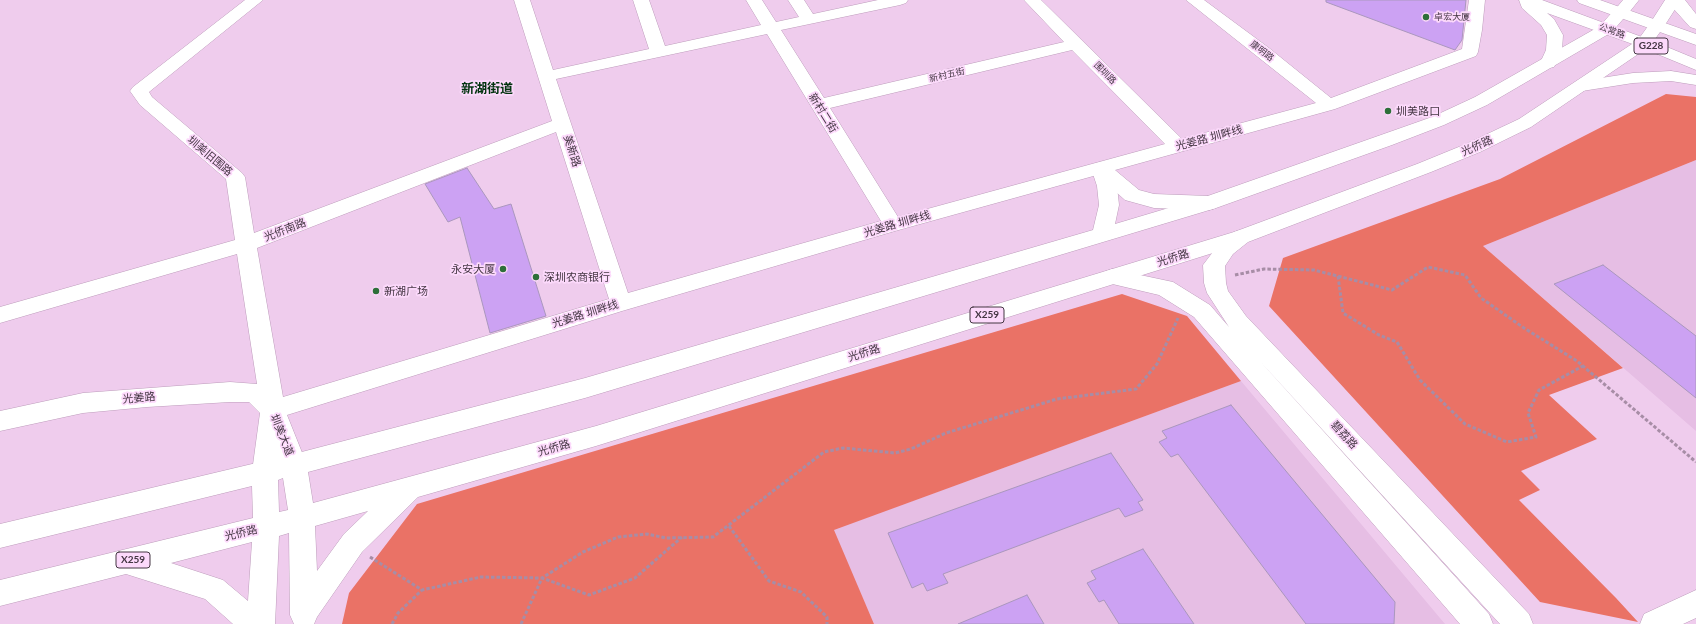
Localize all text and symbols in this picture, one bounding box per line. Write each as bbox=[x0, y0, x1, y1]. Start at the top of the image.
marker: 卓宏大厦 bbox=[1421, 12, 1431, 22]
place label: 卓宏大厦 bbox=[1434, 12, 1470, 22]
street label: 公常路 bbox=[1597, 21, 1627, 41]
street label: 康明路 bbox=[1248, 38, 1276, 64]
road number: G228 bbox=[1634, 38, 1668, 54]
street label: 围圳路 bbox=[1092, 60, 1118, 86]
street label: 新村五街 bbox=[928, 66, 966, 84]
district label: 新湖街道 bbox=[461, 81, 513, 97]
street label: 新村二街 bbox=[806, 91, 840, 135]
place label: 圳美路口 bbox=[1396, 104, 1440, 118]
marker: 圳美路口 bbox=[1383, 106, 1393, 116]
street label: 光姜路 圳畔线 bbox=[1174, 123, 1244, 153]
street label: 圳美旧围路 bbox=[185, 133, 235, 179]
street label: 美新路 bbox=[561, 133, 583, 169]
street label: 光侨路 bbox=[1459, 133, 1495, 159]
street label: 光姜路 圳畔线 bbox=[862, 208, 932, 240]
street label: 光侨南路 bbox=[262, 216, 308, 244]
street label: 光侨路 bbox=[1155, 247, 1191, 269]
place label: 永安大厦 bbox=[451, 262, 495, 276]
marker: 永安大厦 bbox=[498, 264, 508, 274]
place label: 深圳农商银行 bbox=[544, 270, 610, 284]
marker: 深圳农商银行 bbox=[531, 272, 541, 282]
place label: 新湖广场 bbox=[384, 284, 428, 298]
marker: 新湖广场 bbox=[371, 286, 381, 296]
street label: 光姜路 圳畔线 bbox=[550, 298, 620, 330]
road number: X259 bbox=[970, 307, 1004, 323]
street label: 光侨路 bbox=[846, 342, 882, 364]
street label: 光姜路 bbox=[122, 390, 156, 406]
street label: 圳美大道 bbox=[268, 412, 296, 458]
street label: 碧荔路 bbox=[1328, 418, 1360, 452]
street label: 光侨路 bbox=[536, 437, 572, 459]
street label: 光侨路 bbox=[223, 523, 259, 543]
road number: X259 bbox=[116, 552, 150, 568]

